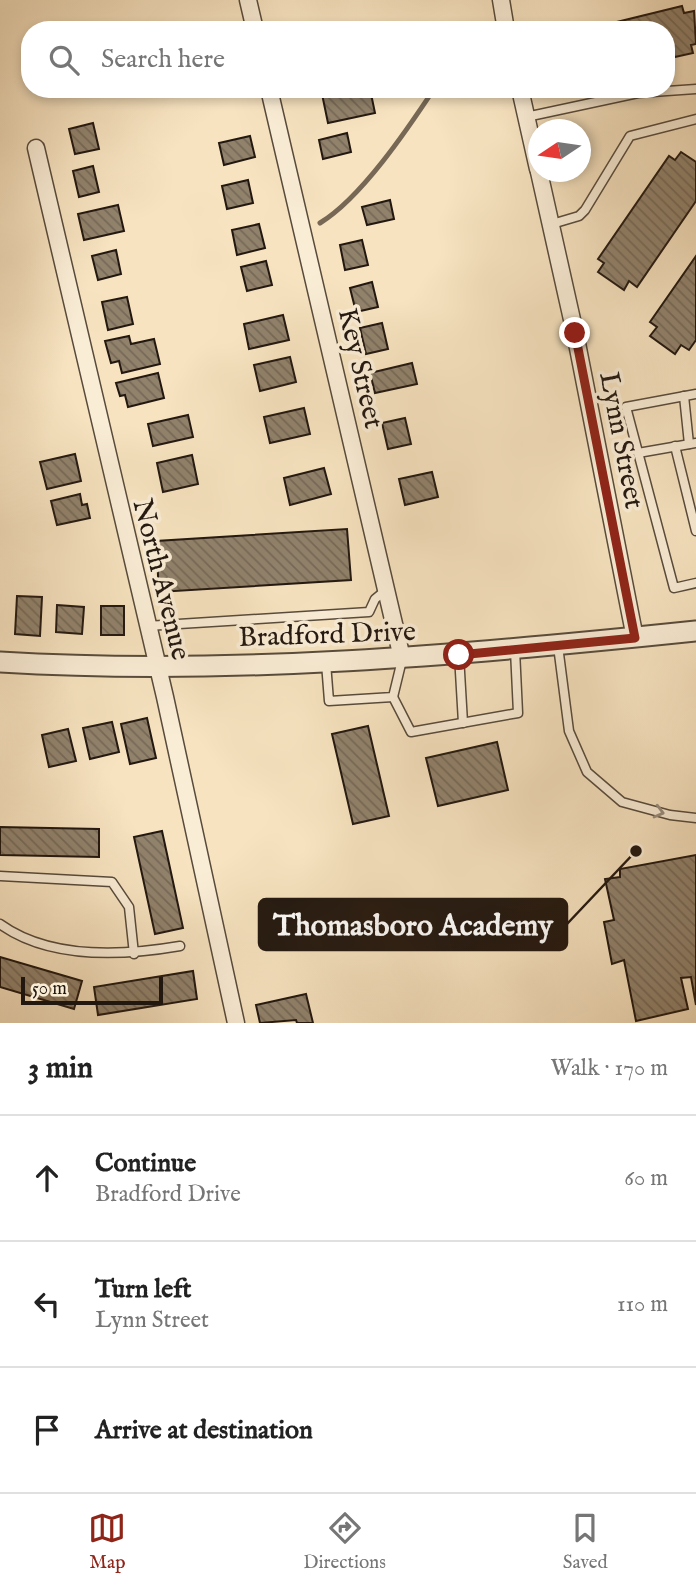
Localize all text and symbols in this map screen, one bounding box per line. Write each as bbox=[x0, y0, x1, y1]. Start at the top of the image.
search box bbox=[21, 21, 675, 98]
icon: search bbox=[45, 41, 83, 79]
text: Search here bbox=[101, 43, 225, 76]
north arrow bbox=[528, 119, 591, 182]
street label: Key Street bbox=[329, 305, 390, 433]
route end bbox=[559, 317, 590, 348]
street label: Lynn Street bbox=[590, 369, 651, 512]
street label: North Avenue bbox=[124, 495, 198, 664]
street label: Bradford Drive bbox=[238, 615, 416, 656]
route start bbox=[443, 639, 474, 670]
one-way arrow bbox=[653, 803, 665, 818]
callout: Thomasboro Academy bbox=[259, 899, 567, 950]
text: Thomasboro Academy bbox=[272, 908, 554, 946]
scale bar bbox=[21, 974, 163, 1006]
text: 50 m bbox=[32, 977, 67, 1001]
text: 3 min bbox=[28, 1050, 93, 1088]
text: Walk · 170 m bbox=[550, 1054, 668, 1083]
text: Continue bbox=[95, 1147, 196, 1180]
icon: ahead bbox=[28, 1159, 66, 1197]
text: 60 m bbox=[624, 1164, 668, 1193]
text: Bradford Drive bbox=[95, 1180, 241, 1209]
text: Turn left bbox=[95, 1273, 192, 1306]
icon: left bbox=[28, 1285, 66, 1323]
text: 110 m bbox=[617, 1290, 668, 1319]
text: Lynn Street bbox=[95, 1306, 209, 1335]
icon: arrive bbox=[28, 1411, 66, 1449]
text: Arrive at destination bbox=[95, 1414, 313, 1447]
tab: Map bbox=[88, 1509, 126, 1575]
tab: Directions bbox=[303, 1509, 386, 1575]
tab: Saved bbox=[563, 1509, 608, 1575]

